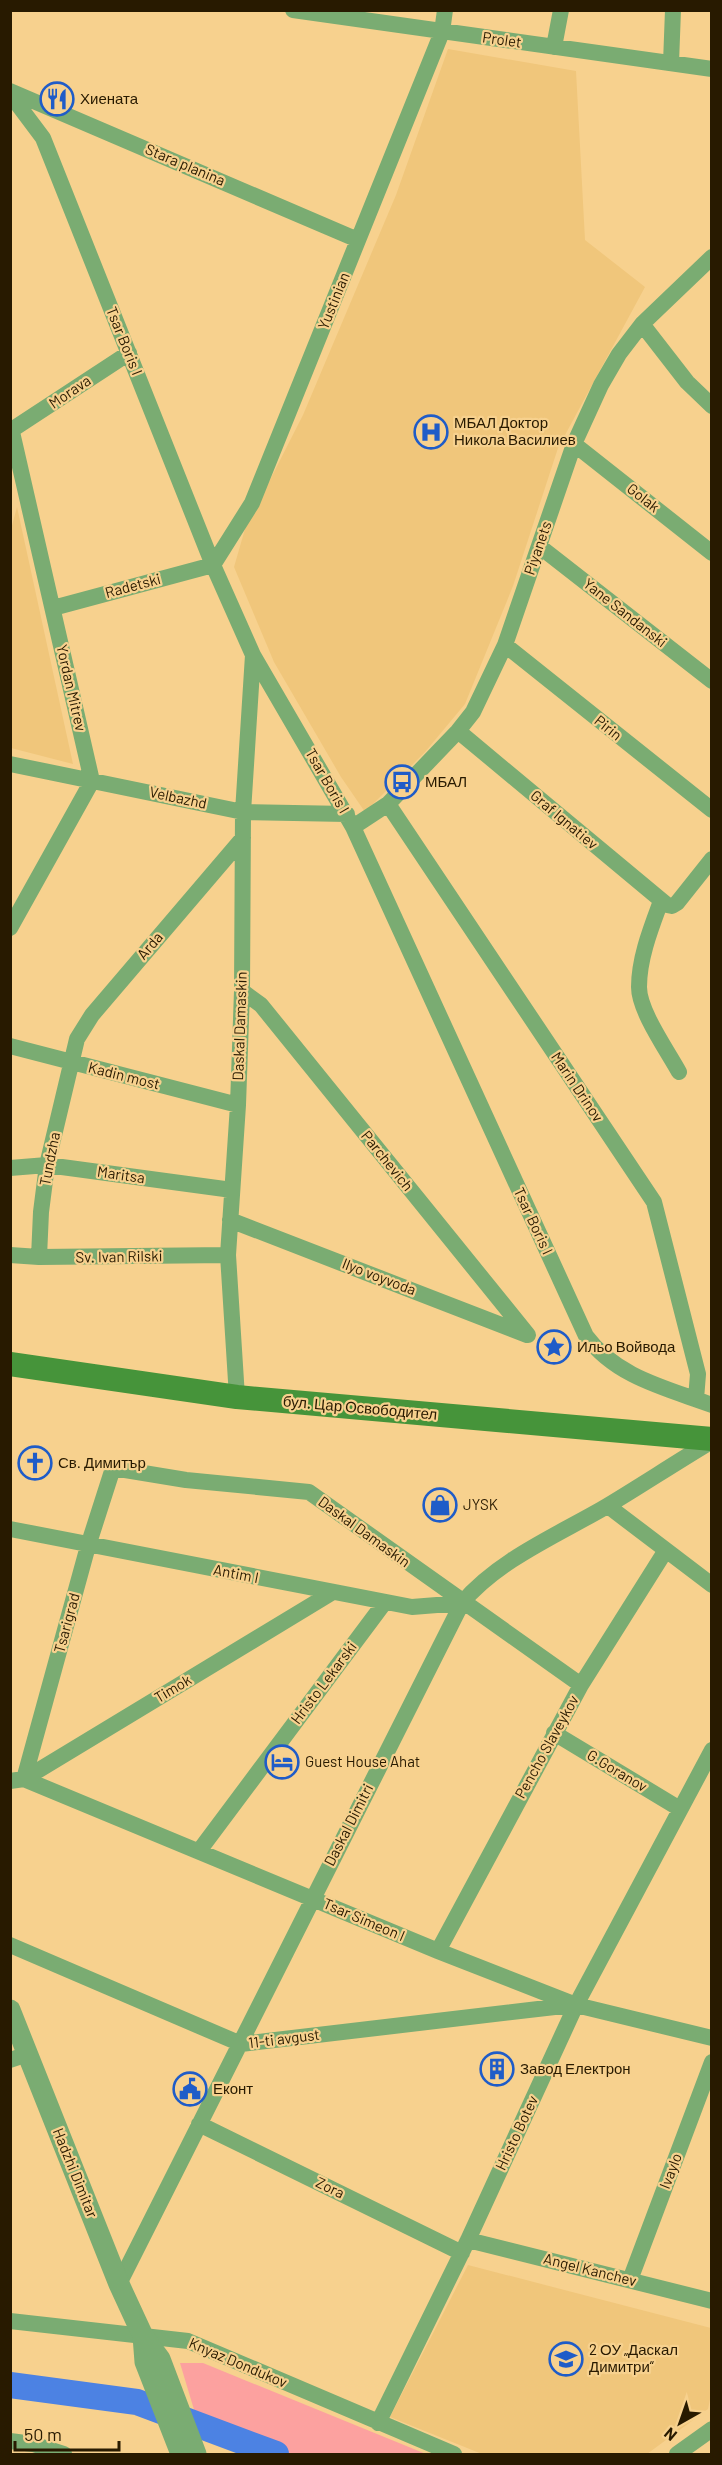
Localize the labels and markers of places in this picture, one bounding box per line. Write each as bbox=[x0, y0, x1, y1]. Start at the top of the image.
restaurant icon: Хиената bbox=[39, 81, 75, 117]
place label: Хиената bbox=[80, 89, 139, 107]
place label: МБАЛ Доктор Никола Василиев bbox=[454, 413, 576, 448]
hospital icon: МБАЛ Доктор Никола Василиев bbox=[413, 414, 449, 450]
bus stop icon: МБАЛ bbox=[384, 764, 420, 800]
place label: МБАЛ bbox=[425, 772, 467, 790]
place icon: Ильо Войвода bbox=[536, 1329, 572, 1365]
place label: Ильо Войвода bbox=[577, 1337, 676, 1355]
church icon: Св. Димитър bbox=[17, 1445, 53, 1481]
place label: Св. Димитър bbox=[58, 1453, 146, 1471]
shop icon: JYSK bbox=[422, 1487, 458, 1523]
place label: JYSK bbox=[463, 1495, 498, 1513]
hotel icon: Guest House Ahat bbox=[264, 1744, 300, 1780]
place label: Guest House Ahat bbox=[305, 1752, 420, 1770]
building icon: Завод Електрон bbox=[479, 2051, 515, 2087]
place label: Завод Електрон bbox=[520, 2059, 631, 2077]
public building icon: Еконт bbox=[172, 2071, 208, 2107]
place label: Еконт bbox=[213, 2079, 253, 2097]
place label: 2 ОУ „Даскал Димитри“ bbox=[589, 2340, 678, 2375]
school or university icon: 2 ОУ „Даскал Димитри“ bbox=[548, 2341, 584, 2377]

